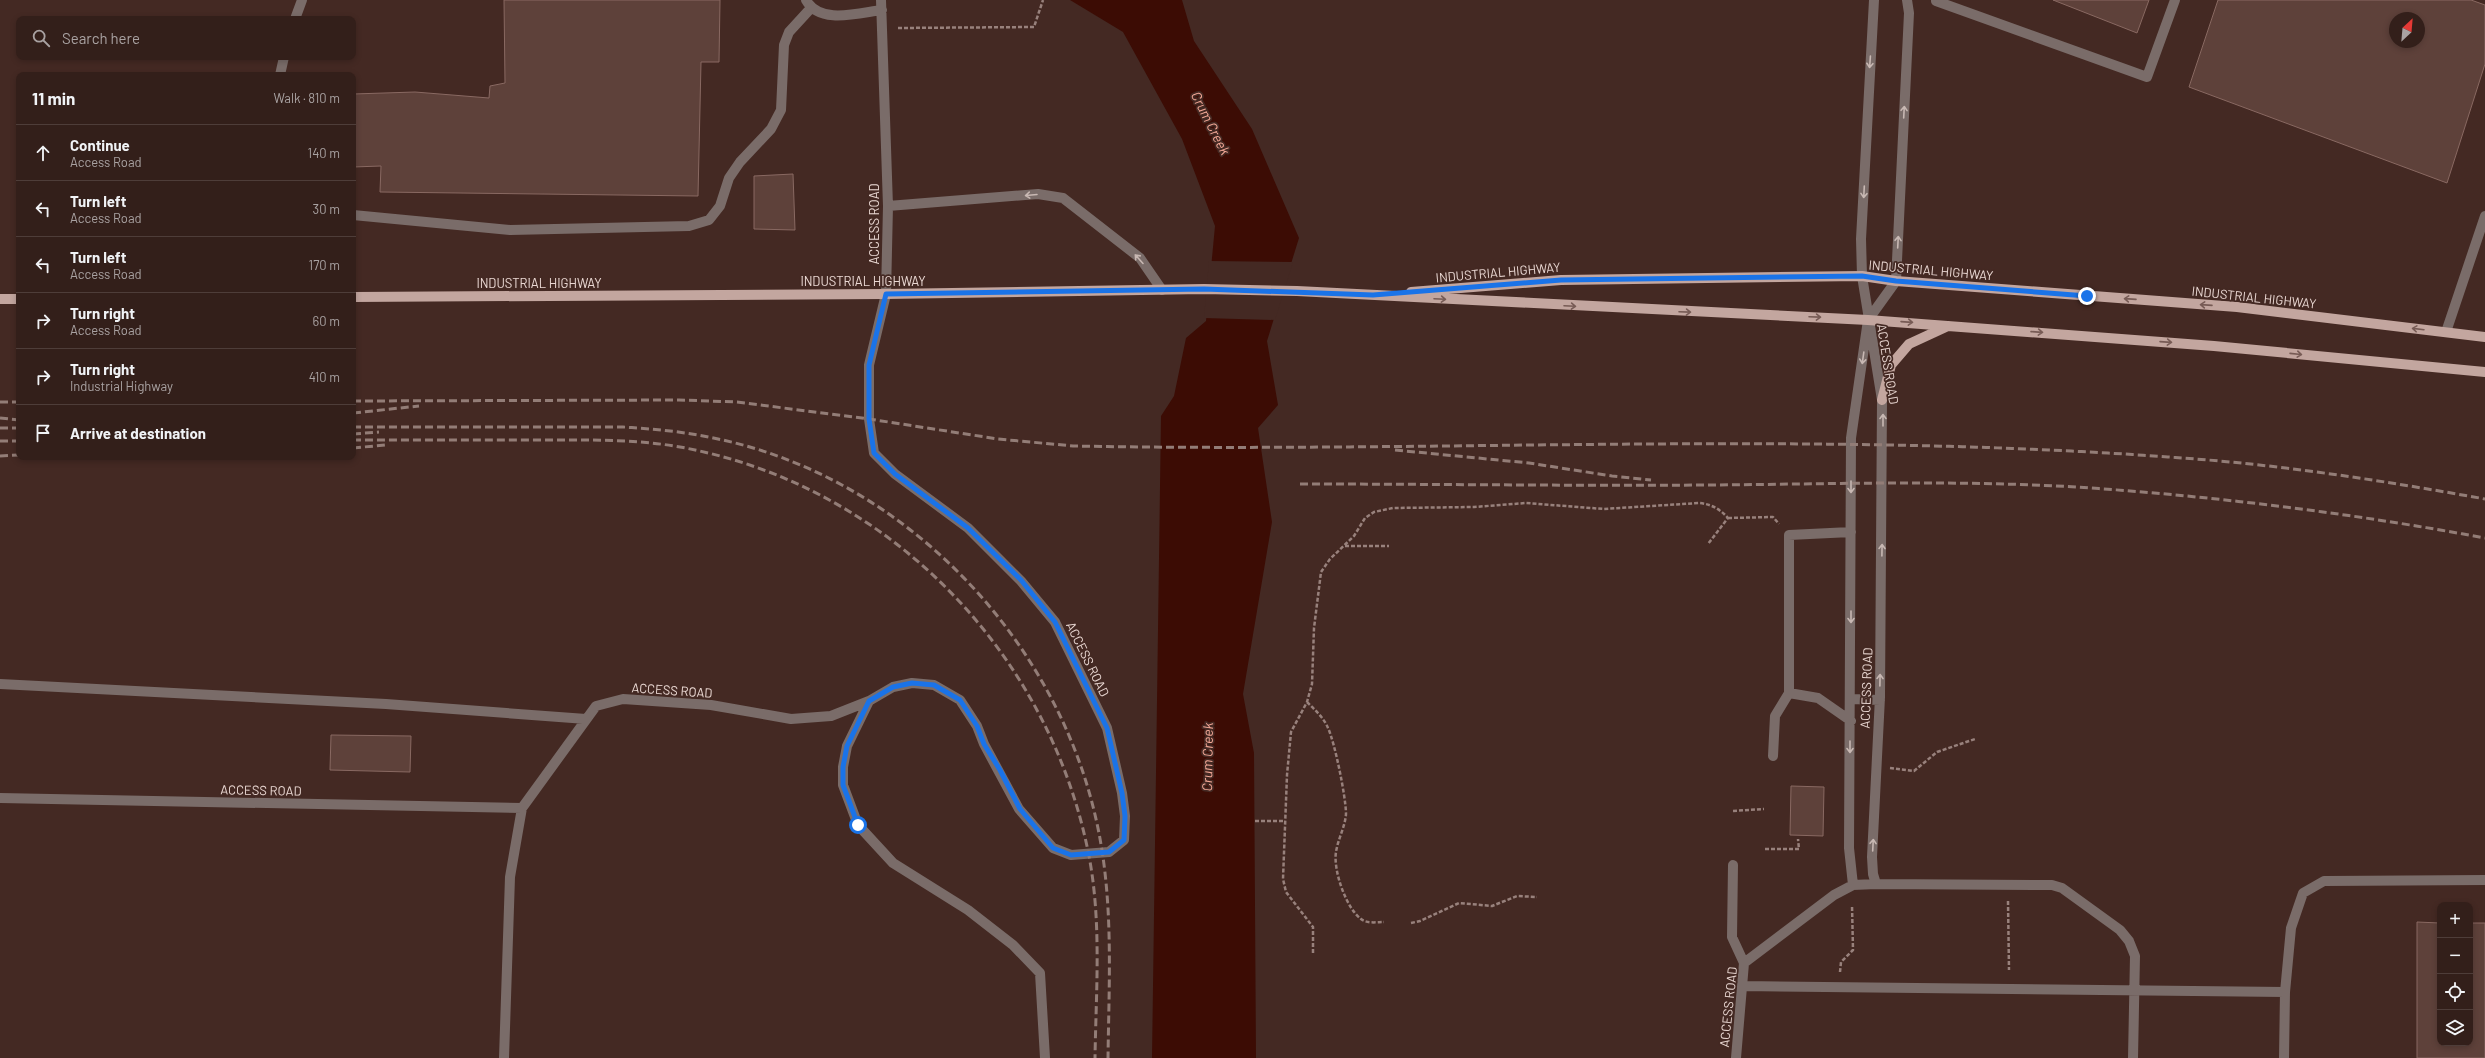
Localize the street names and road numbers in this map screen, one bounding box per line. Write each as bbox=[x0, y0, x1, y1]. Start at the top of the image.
street label: ACCESS ROAD bbox=[866, 183, 882, 265]
street label: INDUSTRIAL HIGHWAY bbox=[1868, 257, 1994, 283]
street label: INDUSTRIAL HIGHWAY bbox=[1435, 259, 1561, 285]
street label: INDUSTRIAL HIGHWAY bbox=[800, 273, 926, 289]
street label: INDUSTRIAL HIGHWAY bbox=[476, 275, 602, 291]
street label: INDUSTRIAL HIGHWAY bbox=[2191, 282, 2317, 312]
street label: ACCESS ROAD bbox=[1874, 323, 1902, 405]
street label: ACCESS ROAD bbox=[1063, 619, 1113, 699]
street label: ACCESS ROAD bbox=[1857, 647, 1875, 729]
street label: ACCESS ROAD bbox=[631, 679, 713, 701]
street label: ACCESS ROAD bbox=[220, 781, 302, 799]
street label: ACCESS ROAD bbox=[1716, 966, 1740, 1048]

